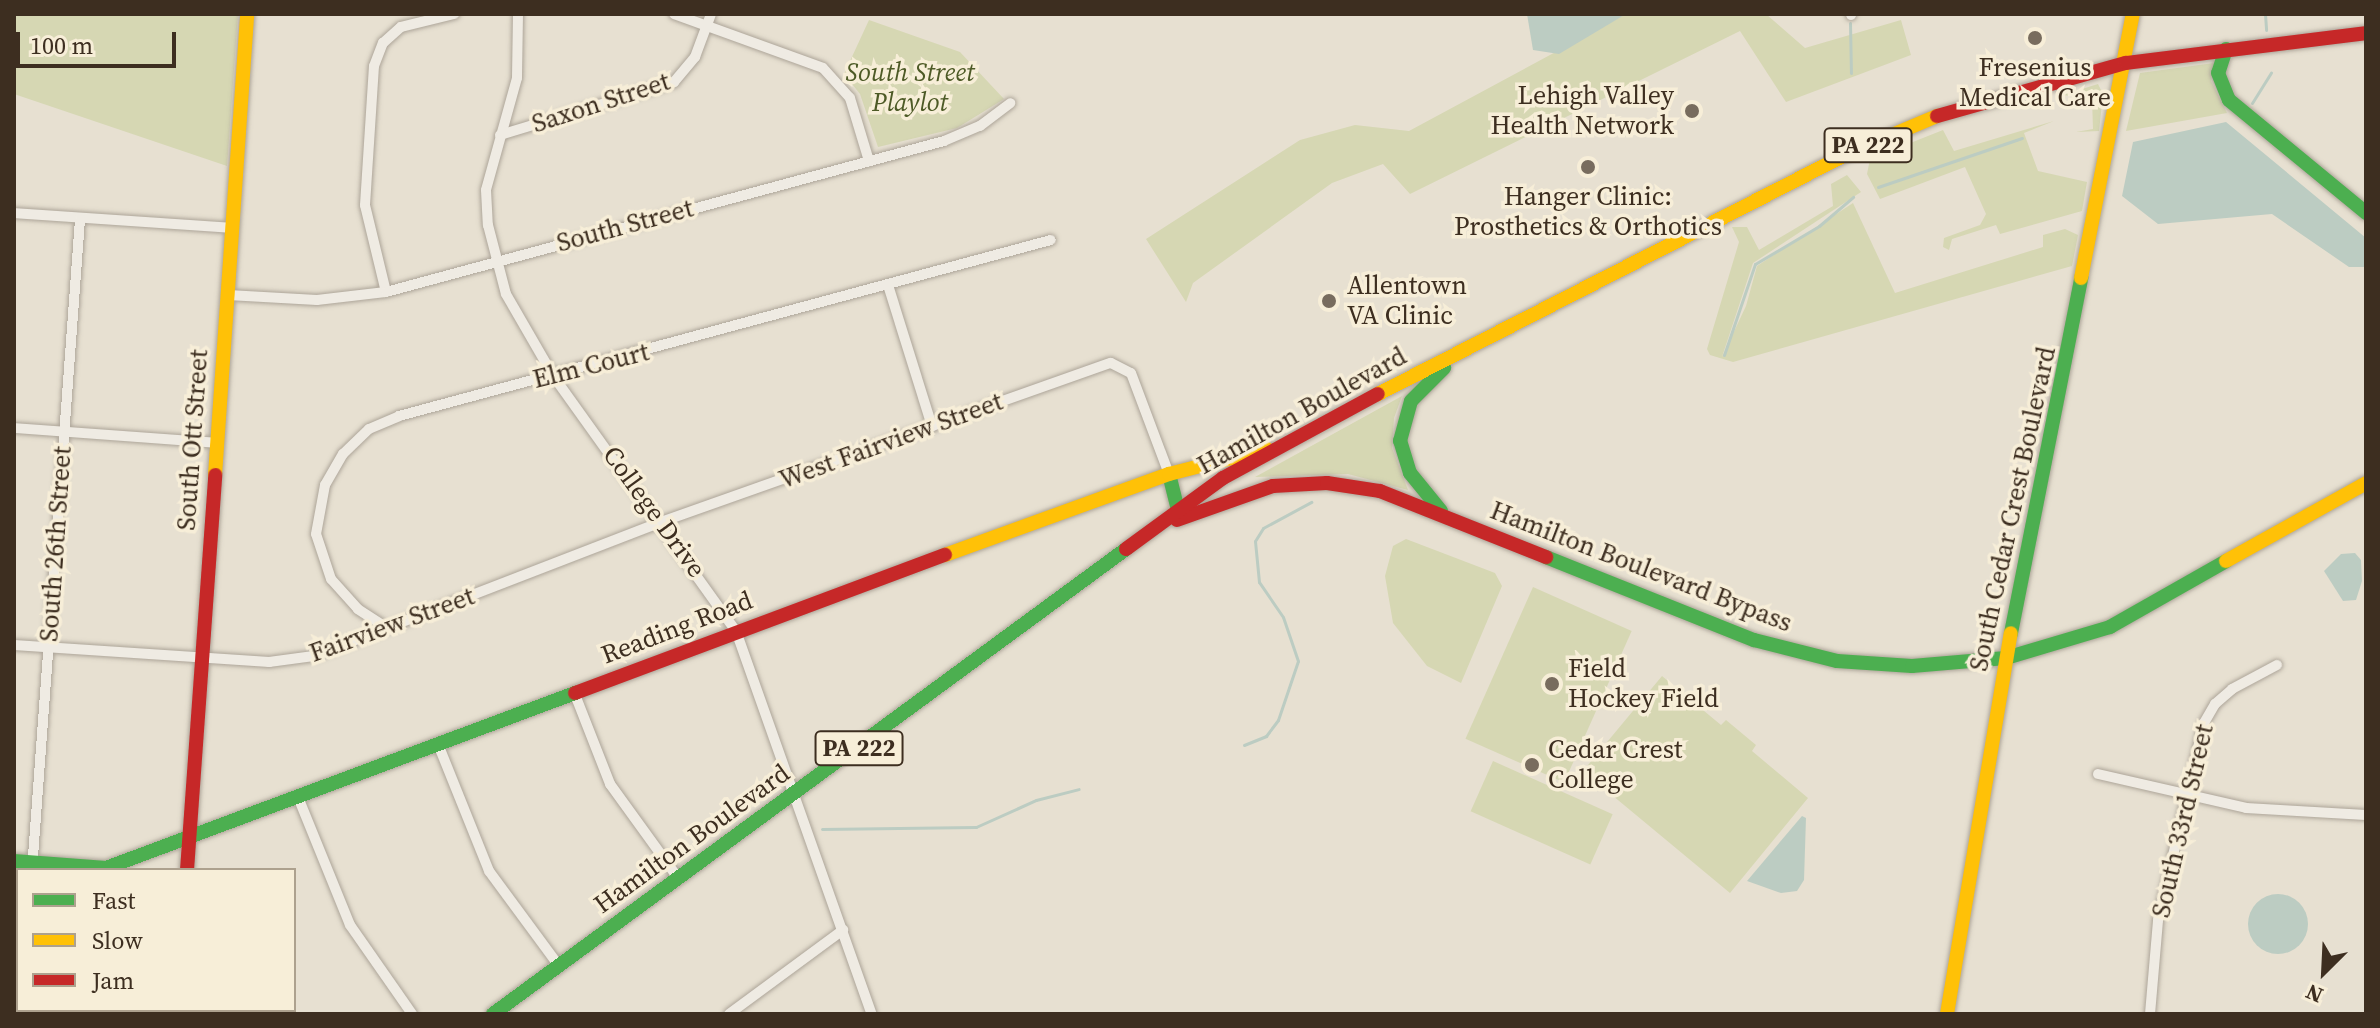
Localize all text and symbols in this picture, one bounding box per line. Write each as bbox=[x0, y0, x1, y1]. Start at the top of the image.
scale bar bbox=[20, 16, 180, 66]
marker: Fresenius Medical Care bbox=[2024, 27, 2046, 49]
text: 100 m bbox=[30, 29, 93, 62]
place label: Fresenius Medical Care bbox=[1959, 52, 2111, 114]
park label: South Street Playlot bbox=[845, 57, 975, 118]
street label: Saxon Street bbox=[528, 66, 674, 140]
place label: Lehigh Valley Health Network bbox=[1491, 80, 1674, 142]
marker: Lehigh Valley Health Network bbox=[1681, 100, 1703, 122]
road number: PA 222 bbox=[1822, 125, 1914, 165]
marker: Hanger Clinic: Prosthetics & Orthotics bbox=[1577, 156, 1599, 178]
place label: Hanger Clinic: Prosthetics & Orthotics bbox=[1454, 181, 1722, 242]
street label: South Street bbox=[553, 193, 697, 259]
place label: Allentown VA Clinic bbox=[1347, 270, 1467, 332]
marker: Allentown VA Clinic bbox=[1318, 290, 1340, 312]
street label: Elm Court bbox=[530, 337, 652, 395]
street label: Hamilton Boulevard bbox=[1192, 341, 1412, 481]
street label: South Cedar Crest Boulevard bbox=[1963, 344, 2063, 674]
street label: South Ott Street bbox=[171, 348, 215, 532]
street label: West Fairview Street bbox=[775, 386, 1007, 496]
street label: College Drive bbox=[596, 440, 712, 584]
street label: South 26th Street bbox=[34, 445, 78, 643]
street label: Hamilton Boulevard Bypass bbox=[1486, 495, 1796, 639]
street label: Fairview Street bbox=[305, 581, 479, 669]
street label: Reading Road bbox=[597, 585, 757, 671]
place label: Field Hockey Field bbox=[1568, 653, 1719, 714]
marker: Field Hockey Field bbox=[1543, 675, 1561, 693]
street label: South 33rd Street bbox=[2146, 721, 2220, 921]
road number: PA 222 bbox=[813, 728, 905, 768]
place label: Cedar Crest College bbox=[1548, 734, 1682, 796]
marker: Cedar Crest College bbox=[1523, 756, 1541, 774]
street label: Hamilton Boulevard bbox=[588, 758, 796, 920]
legend bbox=[16, 868, 296, 1012]
text: Fast bbox=[92, 884, 135, 917]
text: Slow bbox=[92, 924, 143, 957]
north arrow bbox=[2284, 932, 2364, 1012]
text: Jam bbox=[92, 964, 134, 997]
text: N bbox=[2301, 977, 2328, 1011]

